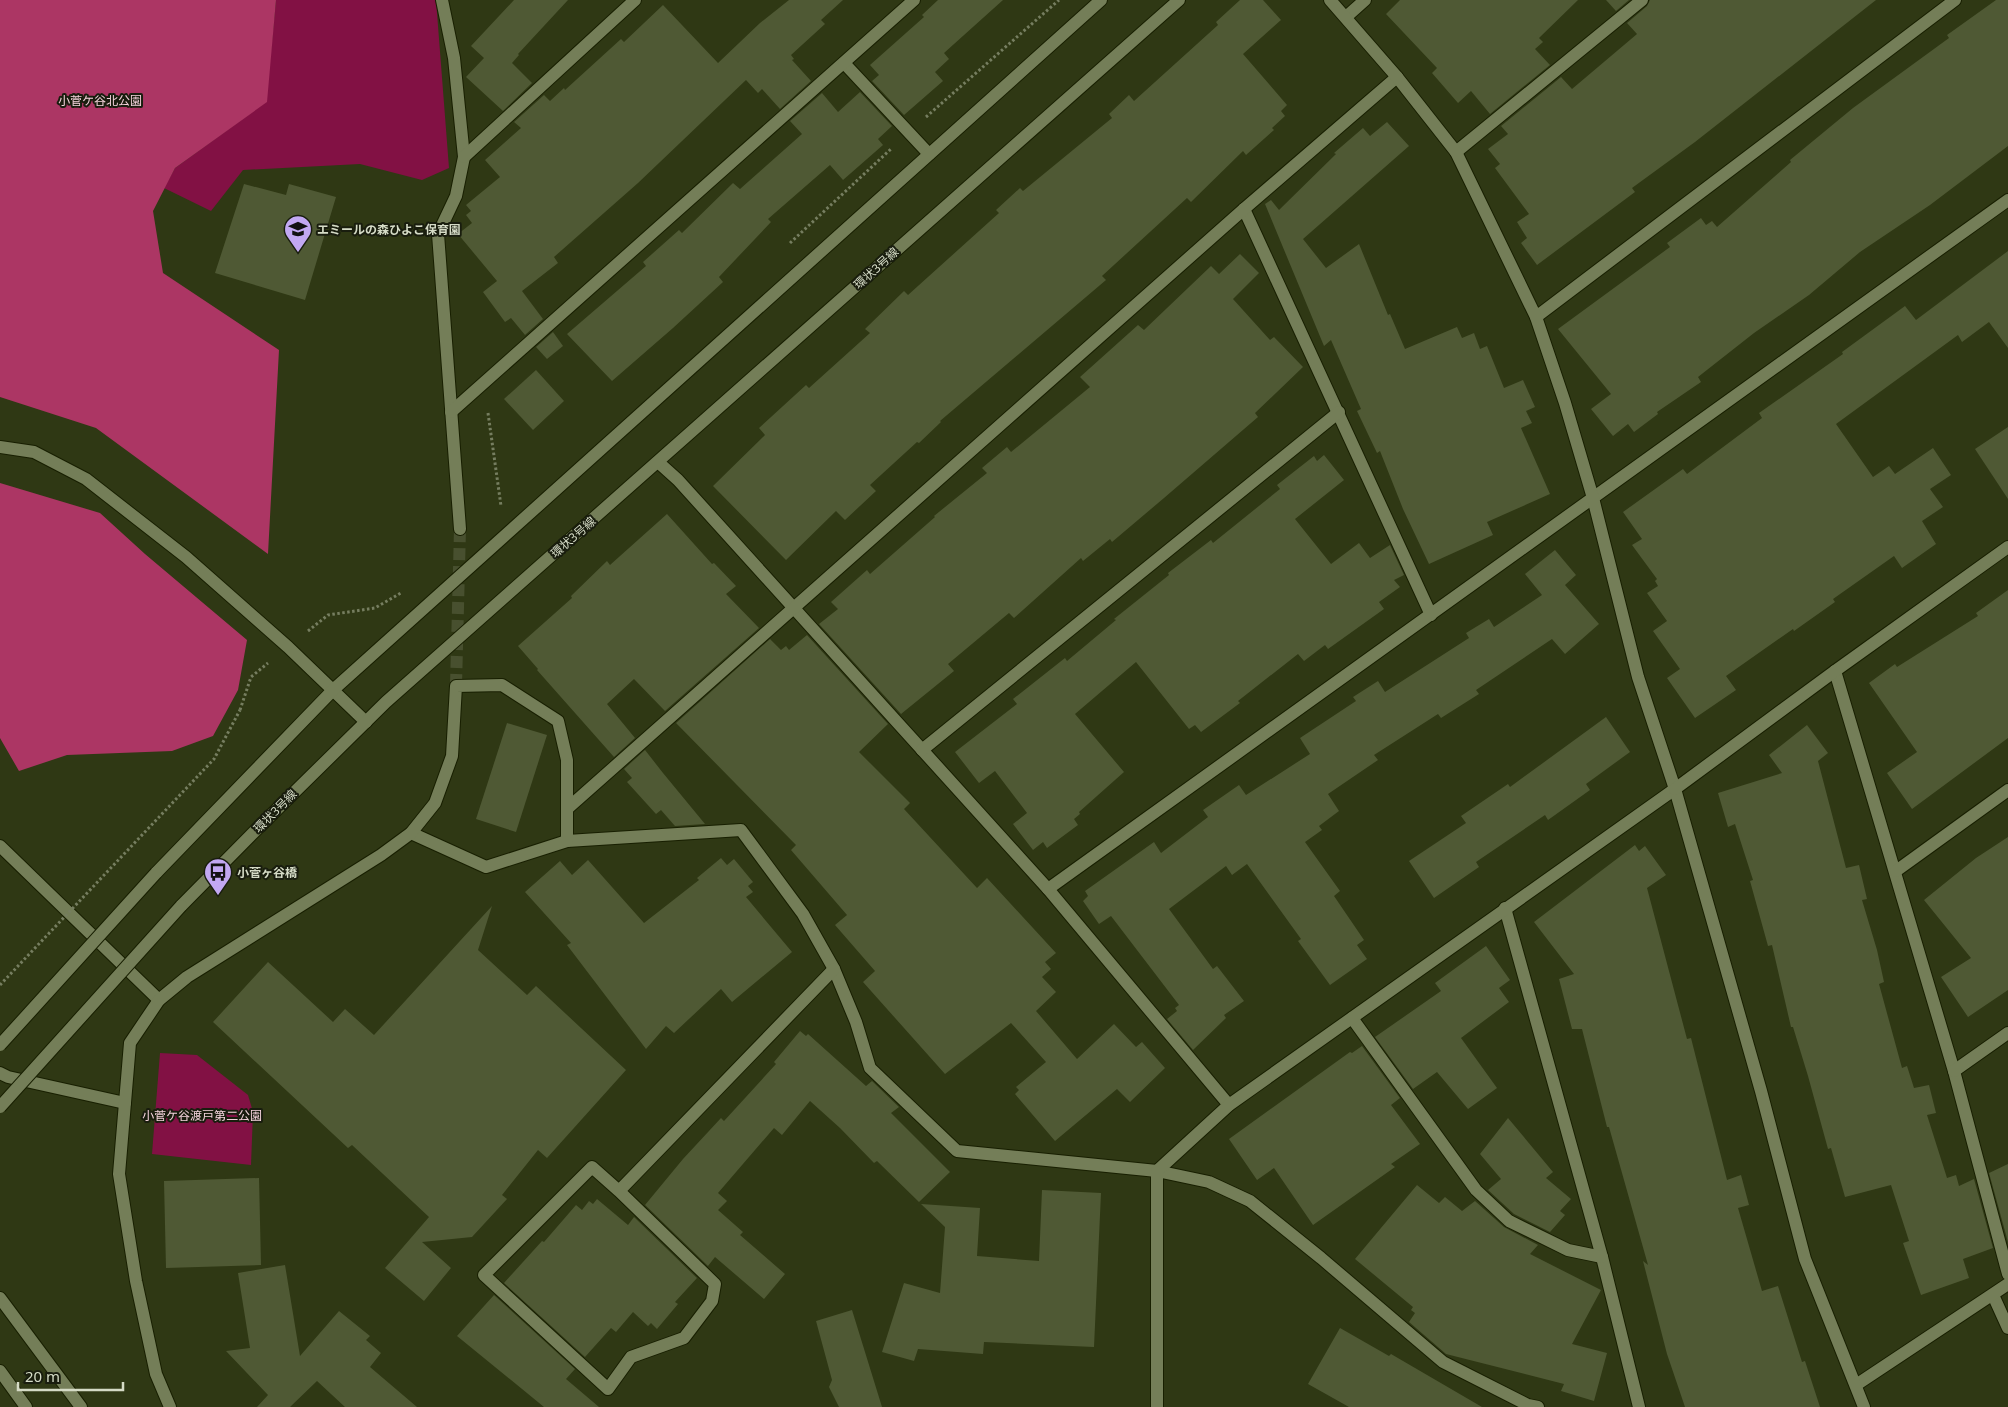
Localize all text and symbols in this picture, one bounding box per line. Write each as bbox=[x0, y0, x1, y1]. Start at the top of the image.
park label: 小菅ケ谷北公園 bbox=[58, 92, 142, 109]
school or university icon: エミールの森ひよこ保育園 bbox=[283, 214, 313, 253]
place label: エミールの森ひよこ保育園 bbox=[317, 221, 461, 238]
street label: 環状3号線 bbox=[850, 243, 902, 293]
street label: 環状3号線 bbox=[547, 513, 599, 561]
street label: 環状3号線 bbox=[250, 786, 300, 836]
bus stop icon: 小菅ヶ谷橋 bbox=[203, 857, 233, 896]
place label: 小菅ヶ谷橋 bbox=[237, 864, 298, 881]
park label: 小菅ケ谷渡戸第二公園 bbox=[142, 1107, 262, 1124]
scale bar bbox=[18, 1360, 122, 1392]
text: 20 m bbox=[25, 1366, 60, 1386]

